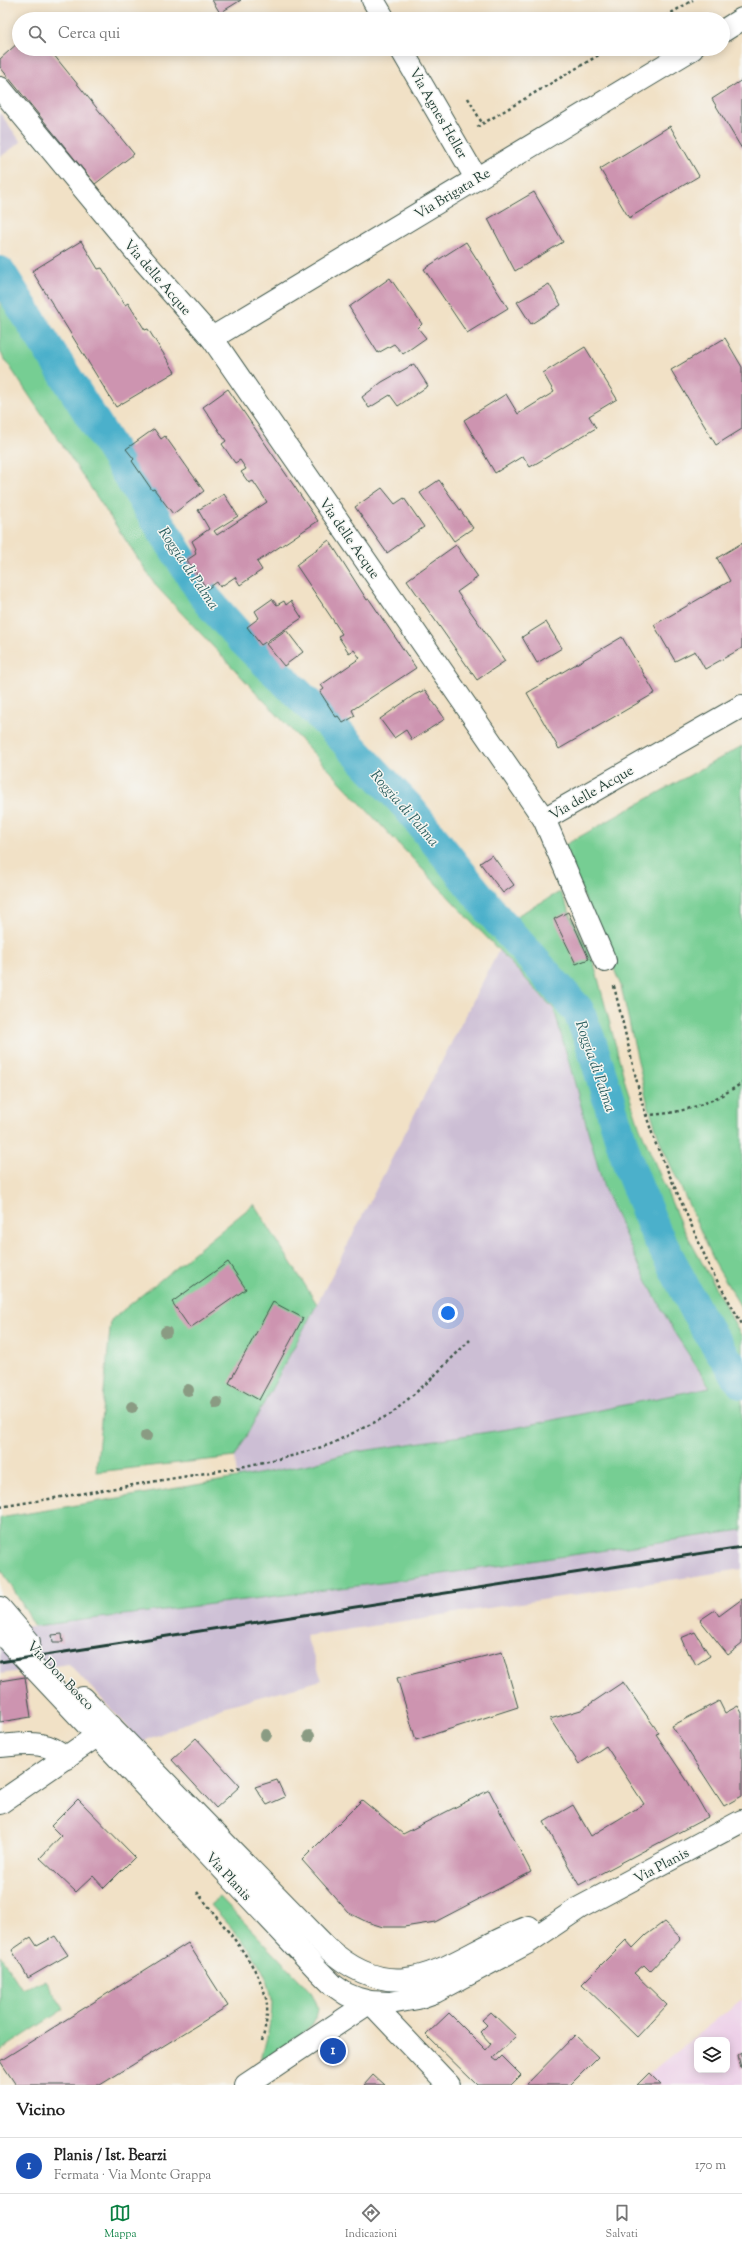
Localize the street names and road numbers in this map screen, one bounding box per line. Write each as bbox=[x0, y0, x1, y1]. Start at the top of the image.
street label: Via Agnes Heller bbox=[403, 65, 472, 164]
street label: Via Brigata Re bbox=[411, 164, 495, 225]
street label: Via delle Acque bbox=[118, 236, 195, 321]
street label: Via delle Acque bbox=[313, 495, 384, 584]
street label: Via delle Acque bbox=[546, 761, 638, 826]
street label: Via Don Bosco bbox=[21, 1637, 98, 1716]
street label: Via Planis bbox=[631, 1844, 693, 1890]
street label: Via Planis bbox=[200, 1849, 255, 1906]

